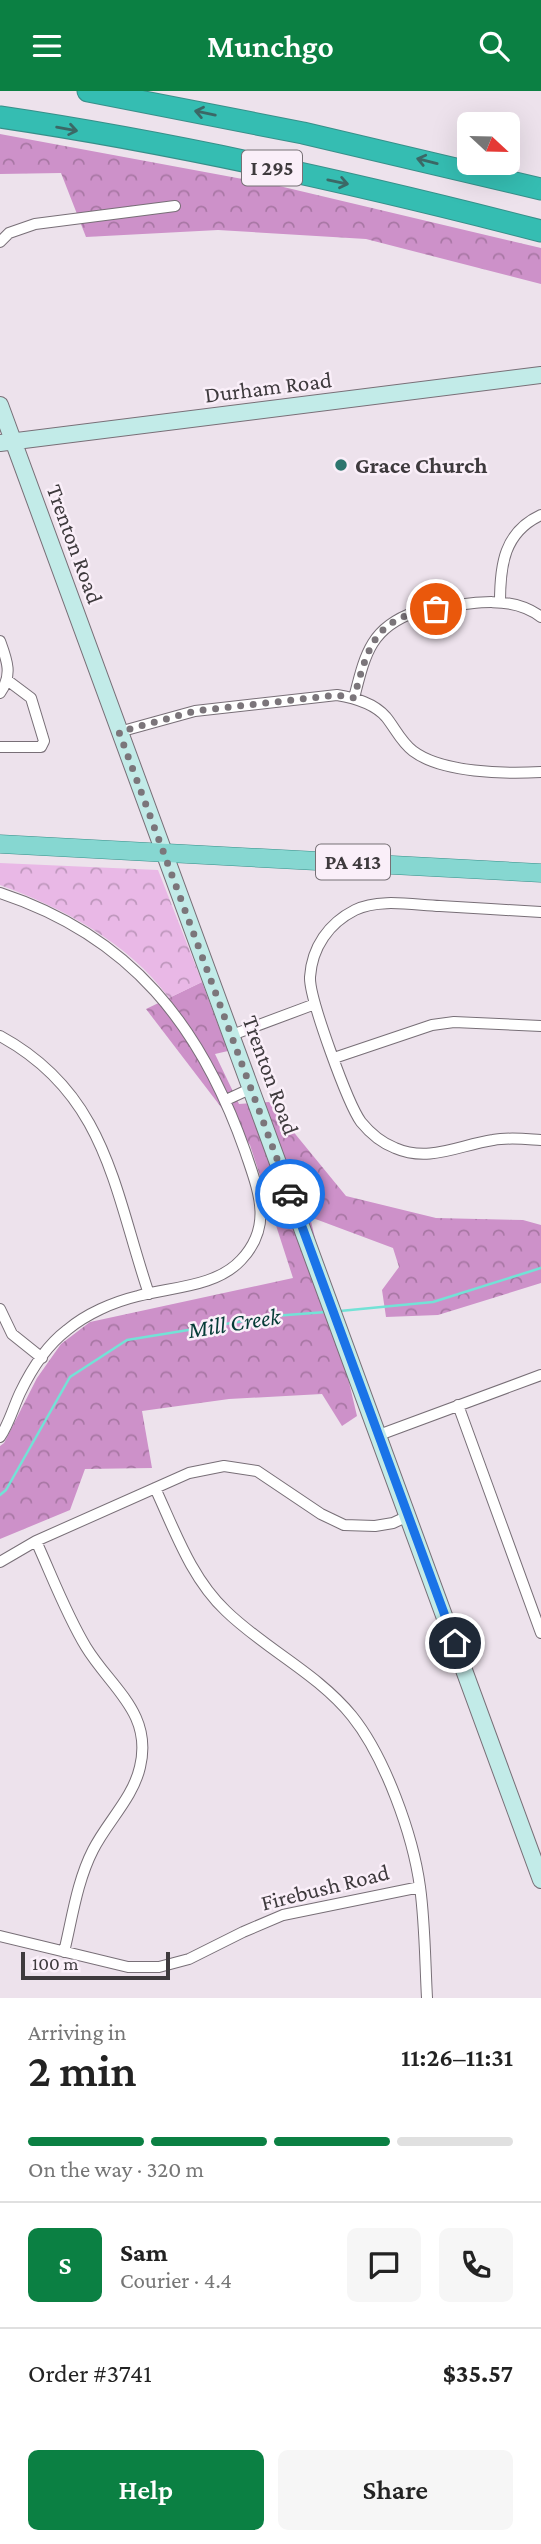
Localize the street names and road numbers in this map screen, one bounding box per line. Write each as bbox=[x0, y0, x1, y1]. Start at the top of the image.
road number: I 295 bbox=[242, 151, 302, 185]
street label: Durham Road bbox=[203, 366, 333, 408]
street label: Trenton Road bbox=[41, 481, 109, 607]
road number: PA 413 bbox=[316, 845, 390, 879]
street label: Trenton Road bbox=[237, 1012, 305, 1138]
street label: Firebush Road bbox=[258, 1859, 392, 1915]

